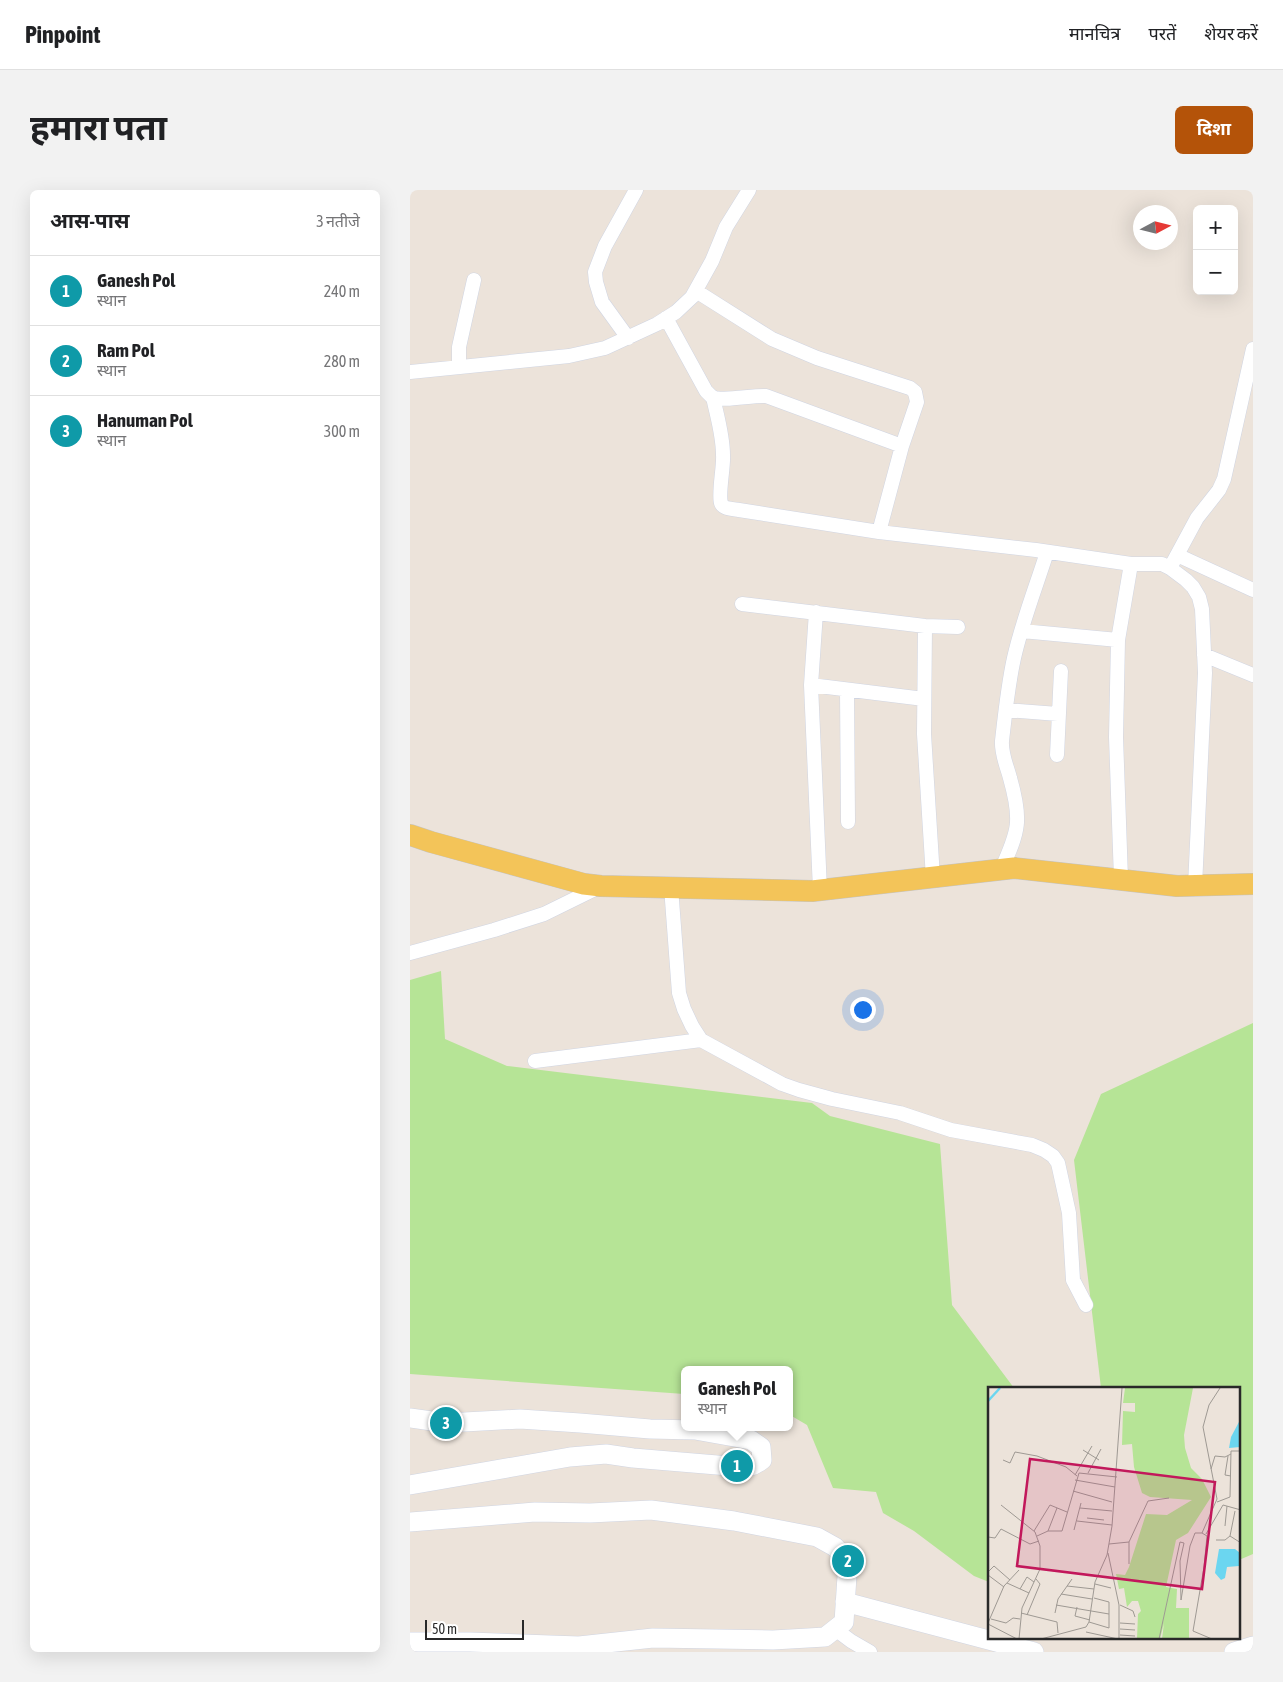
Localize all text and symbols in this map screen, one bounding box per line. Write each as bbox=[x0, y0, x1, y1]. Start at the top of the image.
text: Pinpoint bbox=[25, 21, 100, 48]
text: मानचित्र bbox=[1069, 23, 1120, 44]
text: परतें bbox=[1148, 23, 1176, 44]
text: शेयर करें bbox=[1204, 23, 1258, 44]
button: दिशा bbox=[1175, 106, 1253, 154]
text: हमारा पता bbox=[30, 107, 167, 147]
north arrow bbox=[1133, 205, 1178, 250]
map controls bbox=[1193, 205, 1238, 295]
button: + bbox=[1193, 205, 1238, 250]
text: आस-पास bbox=[50, 208, 129, 232]
text: 3 नतीजे bbox=[316, 212, 360, 230]
button: − bbox=[1193, 250, 1238, 295]
text: Ganesh Pol bbox=[97, 269, 175, 291]
text: 1 bbox=[62, 282, 70, 300]
text: 240 m bbox=[324, 282, 360, 300]
text: स्थान bbox=[97, 291, 126, 309]
text: Ram Pol bbox=[97, 339, 155, 361]
text: 2 bbox=[62, 352, 70, 370]
text: 280 m bbox=[324, 352, 360, 370]
text: स्थान bbox=[97, 361, 126, 379]
text: Hanuman Pol bbox=[97, 409, 193, 431]
text: 3 bbox=[62, 422, 70, 440]
text: 300 m bbox=[324, 422, 360, 440]
text: स्थान bbox=[97, 431, 126, 449]
your location bbox=[850, 997, 876, 1023]
popup bbox=[681, 1366, 793, 1431]
text: Ganesh Pol bbox=[698, 1377, 776, 1399]
inset map bbox=[988, 1387, 1241, 1640]
text: स्थान bbox=[698, 1399, 727, 1417]
pin: 3 bbox=[430, 1404, 462, 1442]
pin: 1 bbox=[721, 1447, 753, 1485]
pin: 2 bbox=[832, 1542, 864, 1580]
scale bar bbox=[425, 1617, 524, 1640]
text: 50 m bbox=[432, 1621, 457, 1637]

